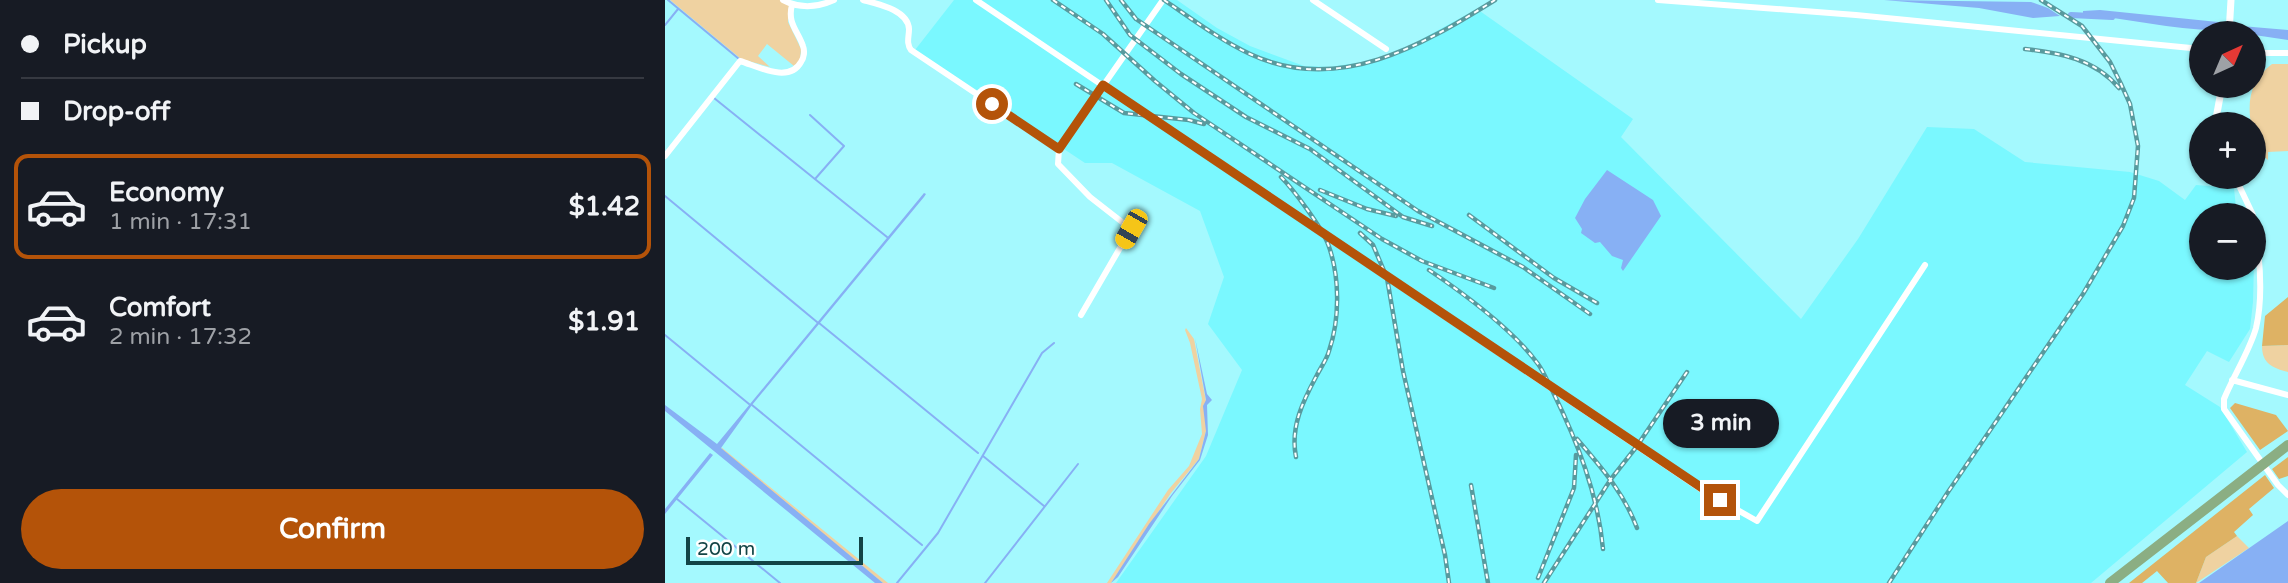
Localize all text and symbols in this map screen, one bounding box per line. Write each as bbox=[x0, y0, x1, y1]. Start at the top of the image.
north arrow bbox=[2189, 21, 2266, 98]
map controls bbox=[2189, 21, 2266, 280]
text: Pickup bbox=[63, 29, 147, 60]
route start bbox=[976, 88, 1008, 120]
text: Drop-off bbox=[63, 96, 170, 127]
button: + bbox=[2189, 112, 2266, 189]
icon: car bbox=[25, 175, 88, 238]
text: Economy bbox=[109, 177, 224, 208]
text: $1.42 bbox=[569, 191, 640, 222]
button: − bbox=[2189, 203, 2266, 280]
car bbox=[1112, 206, 1151, 252]
text: 1 min · 17:31 bbox=[109, 208, 252, 236]
icon: car bbox=[25, 290, 88, 353]
text: Comfort bbox=[109, 292, 211, 323]
text: $1.91 bbox=[568, 306, 640, 337]
text: 2 min · 17:32 bbox=[109, 323, 252, 351]
callout: 3 min bbox=[1662, 398, 1778, 448]
text: 3 min bbox=[1690, 409, 1752, 437]
route end bbox=[1704, 484, 1736, 516]
button: Confirm bbox=[21, 489, 644, 569]
scale bar bbox=[686, 534, 863, 566]
text: 200 m bbox=[697, 538, 755, 560]

